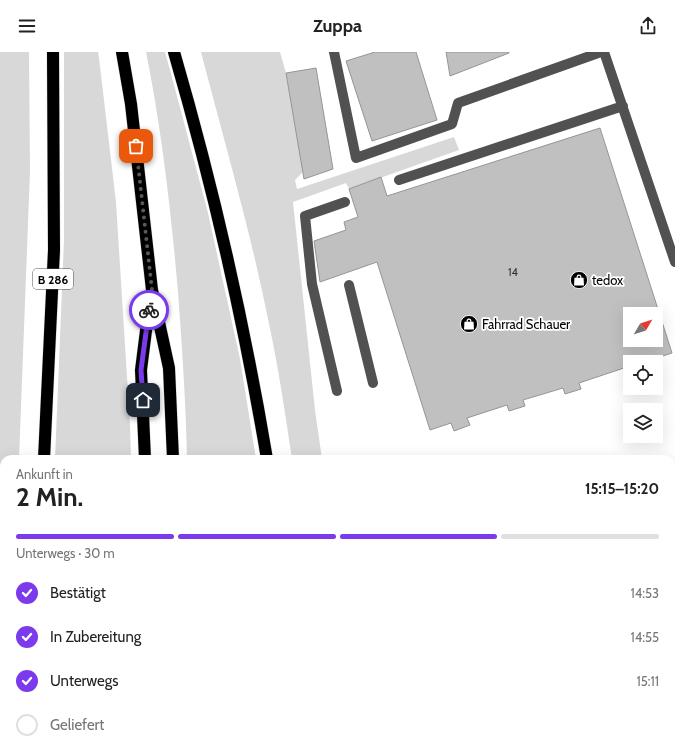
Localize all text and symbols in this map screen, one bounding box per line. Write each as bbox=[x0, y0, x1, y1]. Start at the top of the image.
icon: menu bbox=[16, 15, 38, 37]
text: Zuppa bbox=[313, 15, 362, 37]
icon: share bbox=[637, 15, 659, 37]
pin bbox=[119, 129, 153, 163]
icon: bag bbox=[125, 135, 147, 157]
house number: 14 bbox=[508, 265, 519, 279]
road number: B 286 bbox=[33, 269, 73, 289]
shop icon: tedox bbox=[569, 270, 589, 290]
place label: tedox bbox=[592, 272, 624, 288]
courier bbox=[129, 290, 169, 330]
icon: bike bbox=[138, 299, 160, 321]
north arrow bbox=[623, 307, 663, 347]
map controls bbox=[623, 307, 663, 443]
shop icon: Fahrrad Schauer bbox=[459, 314, 479, 334]
place label: Fahrrad Schauer bbox=[482, 316, 571, 332]
button: locate bbox=[623, 355, 663, 395]
pin bbox=[126, 383, 160, 417]
icon: home bbox=[132, 389, 154, 411]
button: layers bbox=[623, 403, 663, 443]
text: Ankunft in bbox=[16, 466, 73, 482]
text: 15:15–15:20 bbox=[585, 480, 659, 498]
text: 2 Min. bbox=[16, 481, 83, 513]
text: Unterwegs · 30 m bbox=[16, 545, 115, 561]
icon: check bbox=[16, 582, 38, 604]
text: Bestätigt bbox=[50, 584, 106, 602]
text: 14:53 bbox=[630, 585, 659, 601]
icon: check bbox=[16, 626, 38, 648]
text: In Zubereitung bbox=[50, 628, 141, 646]
text: 14:55 bbox=[630, 629, 659, 645]
icon: check bbox=[16, 670, 38, 692]
text: Unterwegs bbox=[50, 672, 118, 690]
text: 15:11 bbox=[637, 673, 659, 689]
text: Geliefert bbox=[50, 716, 104, 734]

